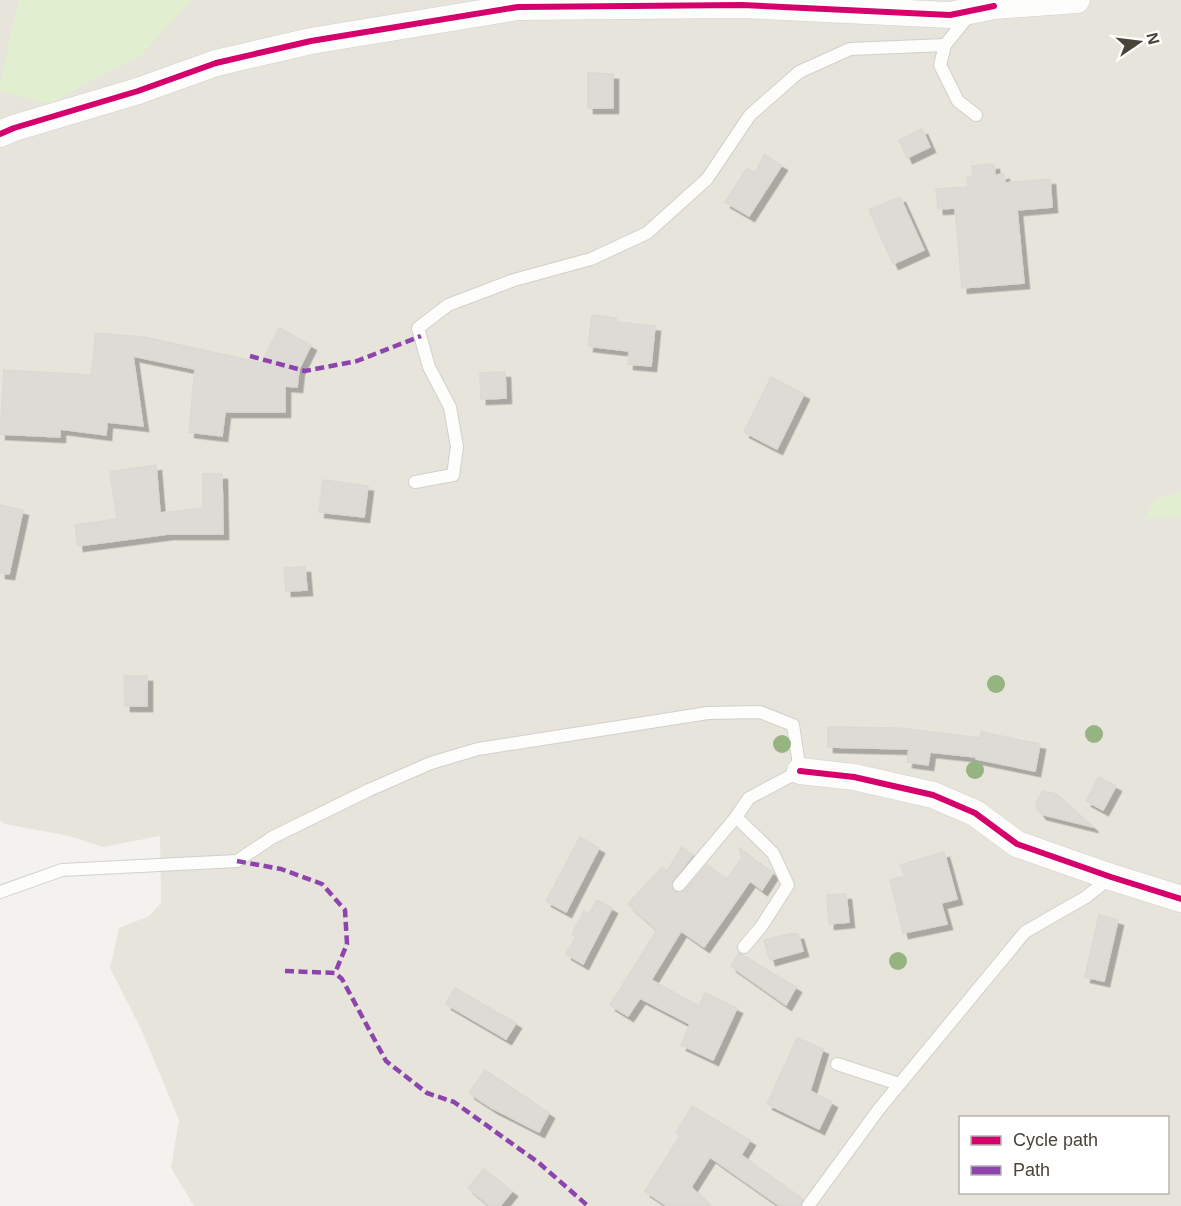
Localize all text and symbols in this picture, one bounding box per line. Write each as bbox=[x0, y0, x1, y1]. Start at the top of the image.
north arrow bbox=[1109, 12, 1169, 72]
text: N bbox=[1143, 31, 1163, 46]
legend bbox=[959, 1116, 1169, 1194]
text: Cycle path bbox=[1013, 1130, 1098, 1150]
text: Path bbox=[1013, 1160, 1050, 1180]

